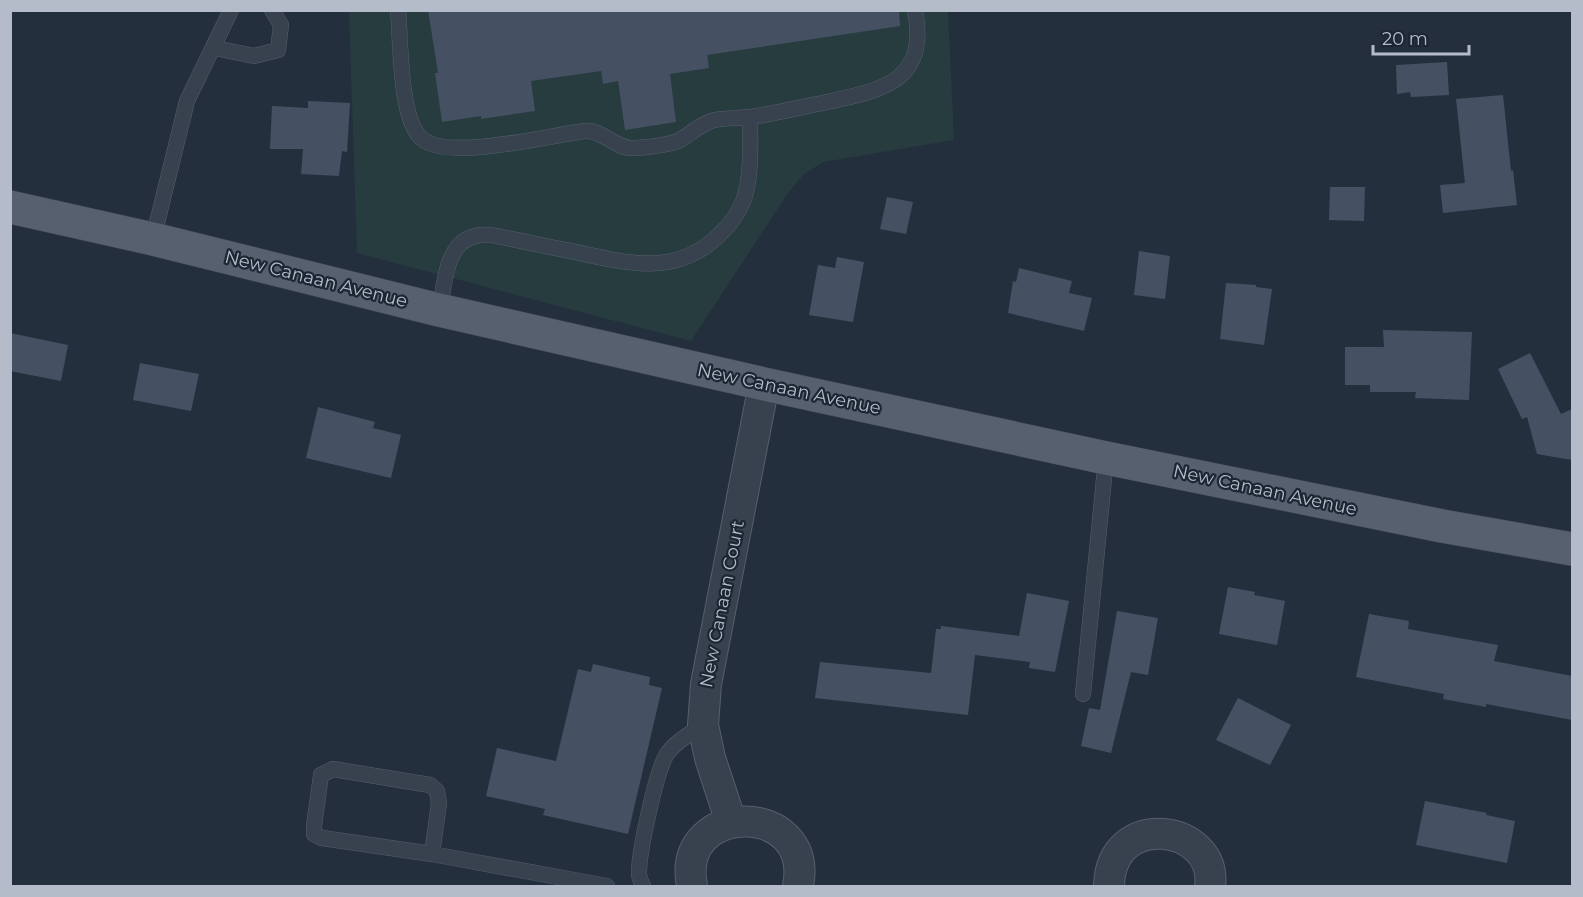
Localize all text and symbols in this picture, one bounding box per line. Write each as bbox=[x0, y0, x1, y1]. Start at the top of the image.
scale bar bbox=[1373, 18, 1469, 56]
text: 20 m bbox=[1382, 28, 1428, 50]
street label: New Canaan Avenue bbox=[222, 246, 410, 312]
street label: New Canaan Avenue bbox=[695, 359, 883, 419]
street label: New Canaan Avenue bbox=[1171, 460, 1359, 520]
street label: New Canaan Court bbox=[695, 518, 749, 690]

